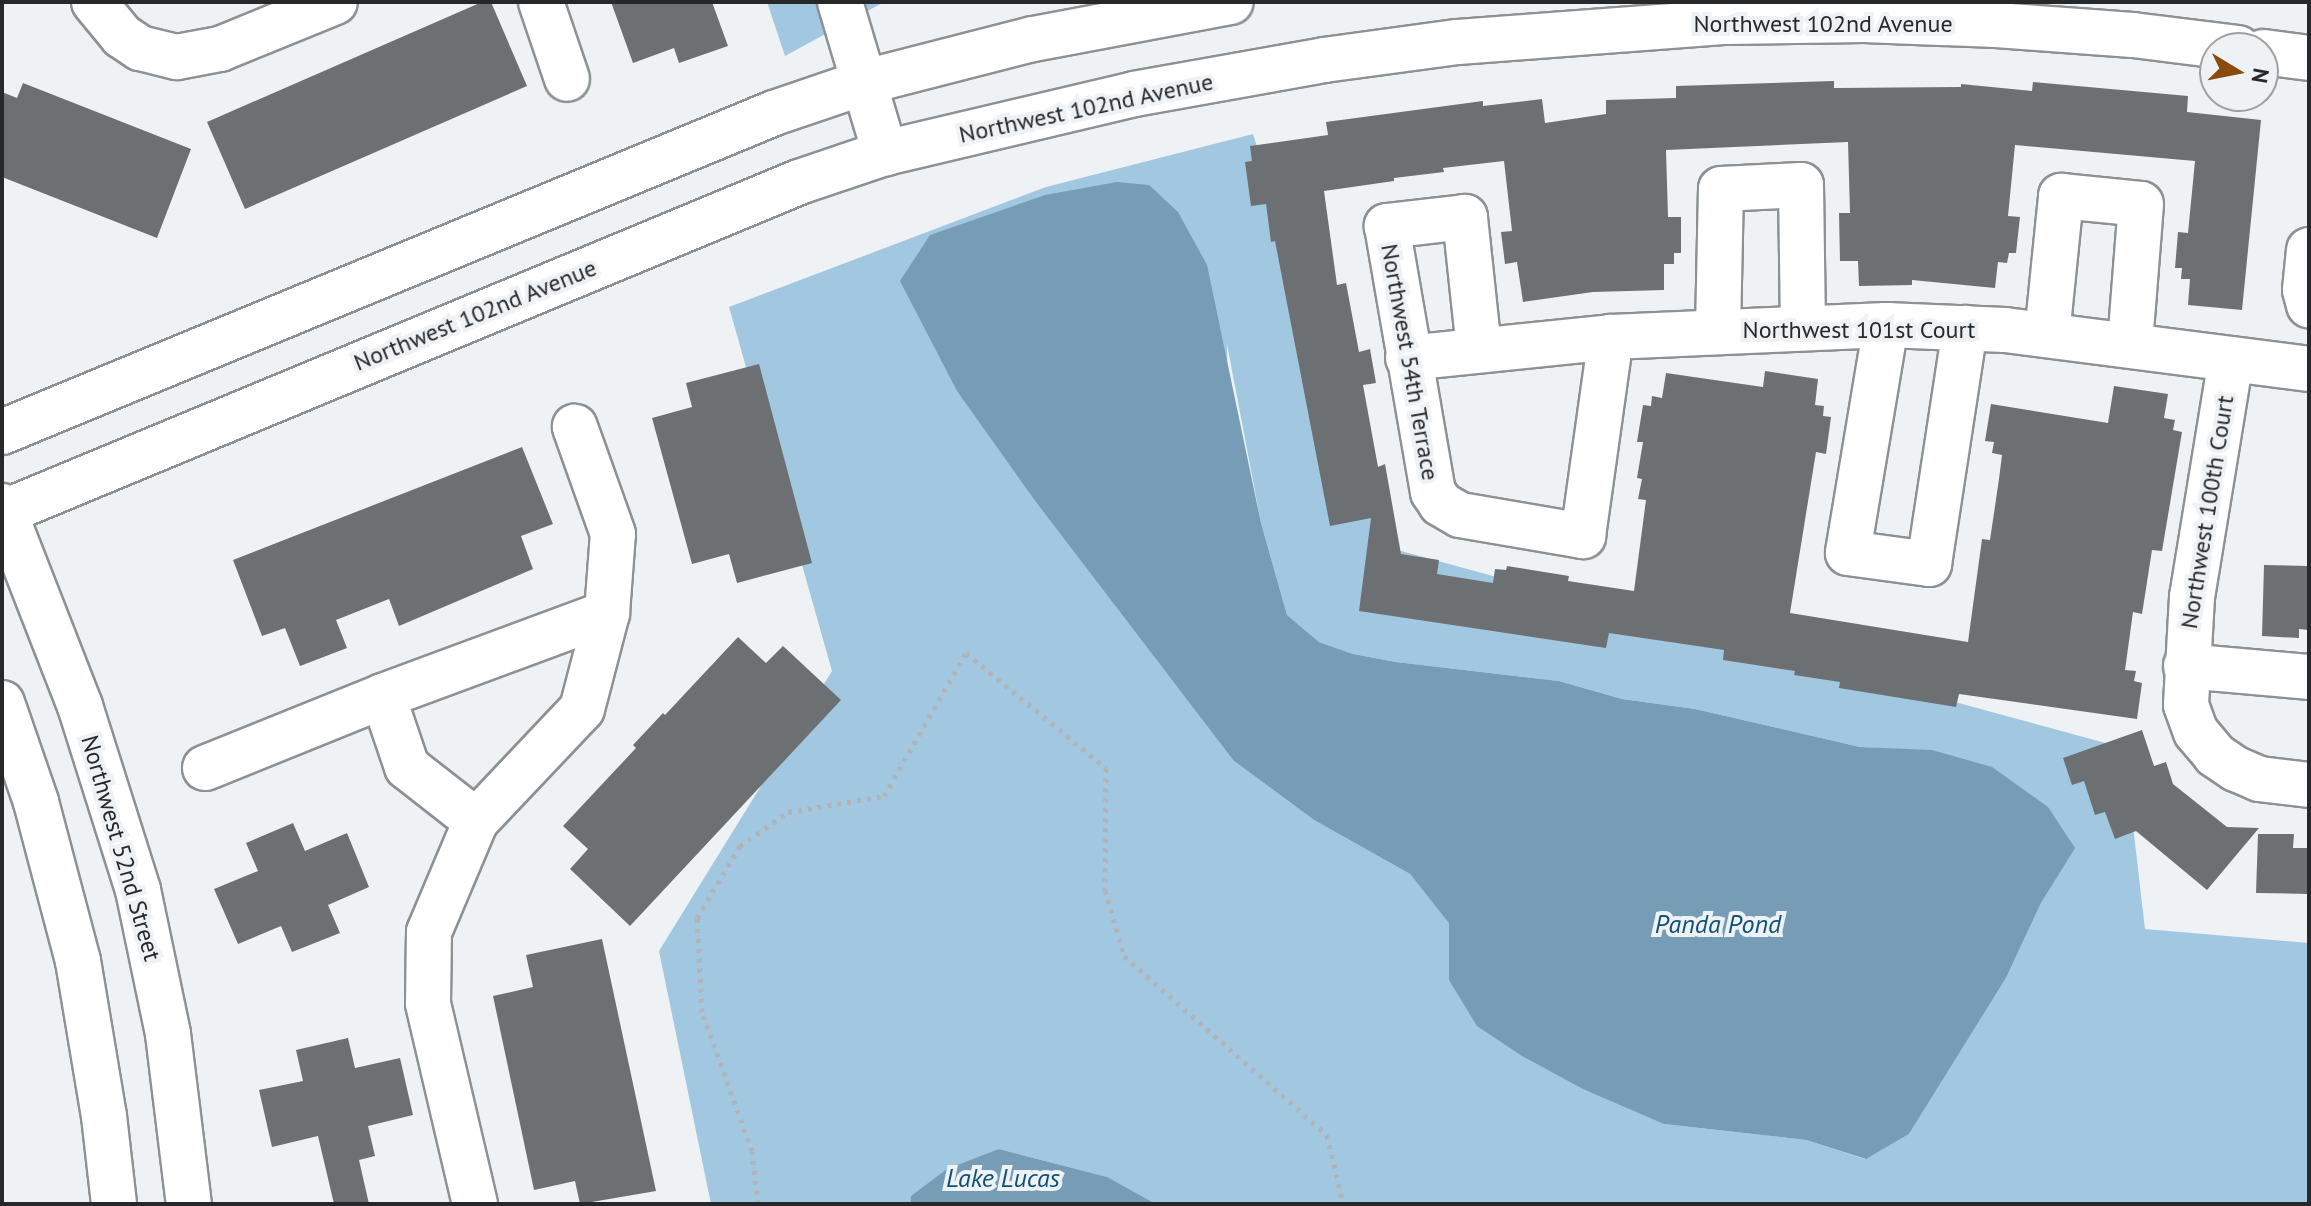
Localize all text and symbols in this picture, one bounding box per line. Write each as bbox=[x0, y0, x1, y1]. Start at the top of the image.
street label: Northwest 102nd Avenue bbox=[1693, 10, 1953, 38]
north arrow bbox=[2199, 32, 2279, 112]
text: N bbox=[2246, 66, 2276, 85]
street label: Northwest 102nd Avenue bbox=[956, 67, 1216, 149]
street label: Northwest 54th Terrace bbox=[1375, 241, 1445, 483]
street label: Northwest 102nd Avenue bbox=[349, 253, 601, 377]
street label: Northwest 101st Court bbox=[1743, 316, 1975, 344]
street label: Northwest 100th Court bbox=[2174, 393, 2240, 631]
street label: Northwest 52nd Street bbox=[75, 732, 167, 964]
water label: Panda Pond bbox=[1655, 908, 1781, 940]
water label: Lake Lucas bbox=[946, 1162, 1060, 1194]

